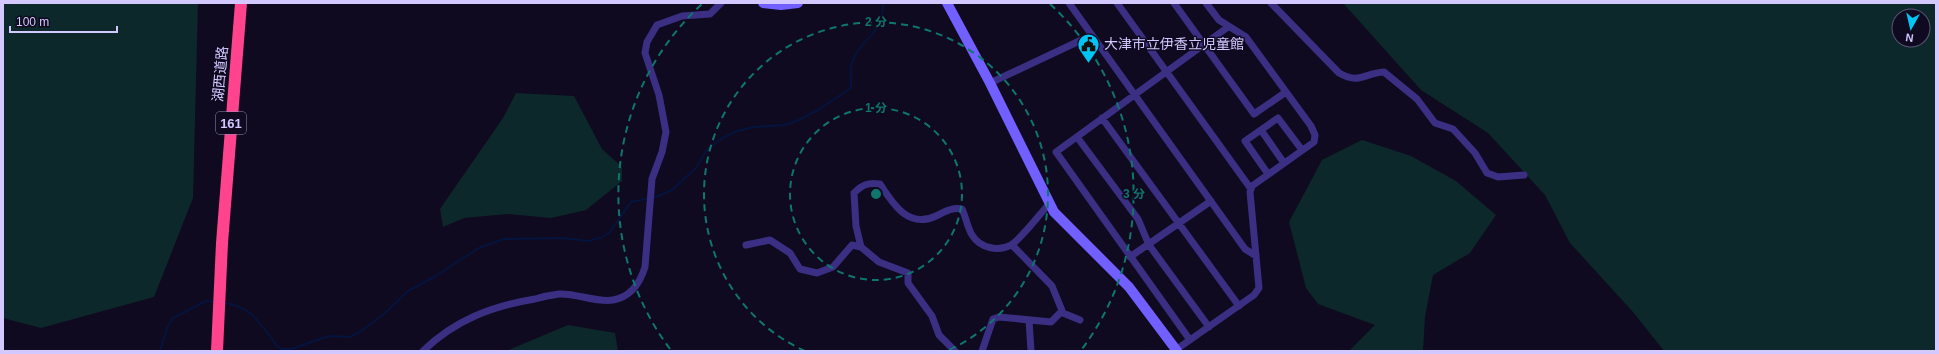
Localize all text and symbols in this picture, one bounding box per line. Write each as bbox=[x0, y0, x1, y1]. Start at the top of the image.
scale bar bbox=[10, 8, 117, 34]
north arrow bbox=[1891, 8, 1931, 48]
text: 100 m bbox=[16, 15, 49, 29]
text: 2 分 bbox=[865, 15, 887, 29]
public building icon: 大津市立伊香立児童館 bbox=[1075, 31, 1101, 64]
text: N bbox=[1905, 31, 1914, 44]
place label: 大津市立伊香立児童館 bbox=[1104, 36, 1244, 52]
street label: 湖西道路 bbox=[210, 45, 230, 103]
text: 1 分 bbox=[865, 101, 887, 115]
road number: 161 bbox=[216, 112, 246, 134]
centre of rings bbox=[869, 187, 883, 201]
text: 3 分 bbox=[1123, 187, 1145, 201]

